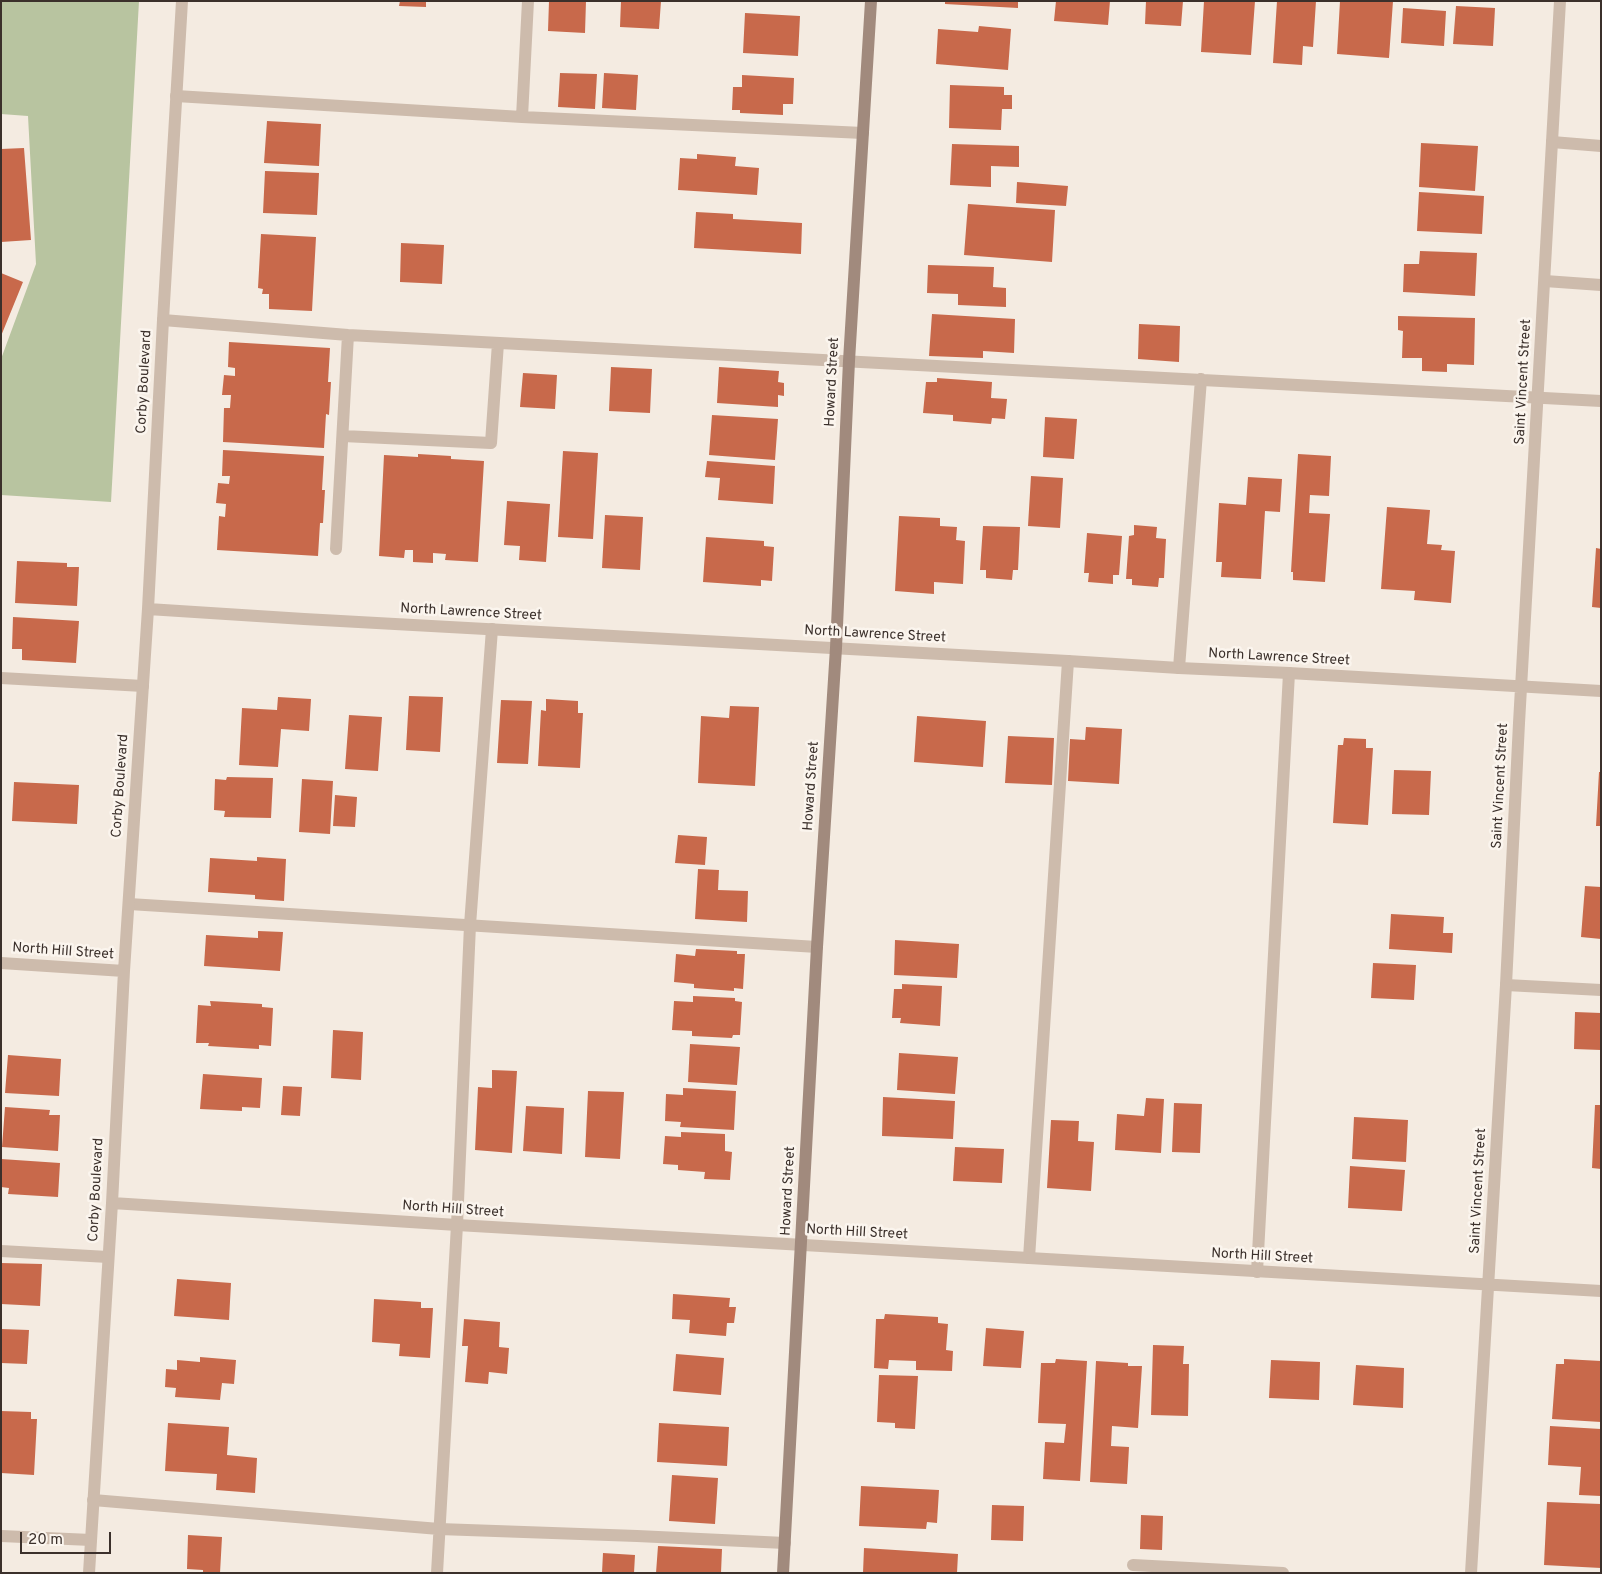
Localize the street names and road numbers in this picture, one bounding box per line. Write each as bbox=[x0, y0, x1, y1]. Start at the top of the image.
street label: Saint Vincent Street bbox=[1512, 319, 1536, 445]
street label: Corby Boulevard bbox=[134, 330, 156, 434]
street label: Howard Street bbox=[822, 337, 844, 427]
street label: North Lawrence Street bbox=[400, 601, 542, 625]
street label: North Lawrence Street bbox=[804, 623, 946, 647]
street label: North Lawrence Street bbox=[1208, 646, 1350, 670]
street label: Saint Vincent Street bbox=[1489, 723, 1513, 849]
street label: Corby Boulevard bbox=[109, 734, 133, 838]
street label: Howard Street bbox=[800, 741, 824, 831]
street label: North Hill Street bbox=[12, 940, 114, 964]
street label: Saint Vincent Street bbox=[1467, 1128, 1491, 1254]
street label: Corby Boulevard bbox=[86, 1138, 108, 1242]
street label: Howard Street bbox=[778, 1146, 800, 1236]
street label: North Hill Street bbox=[402, 1198, 504, 1222]
street label: North Hill Street bbox=[806, 1222, 908, 1244]
street label: North Hill Street bbox=[1211, 1246, 1313, 1268]

